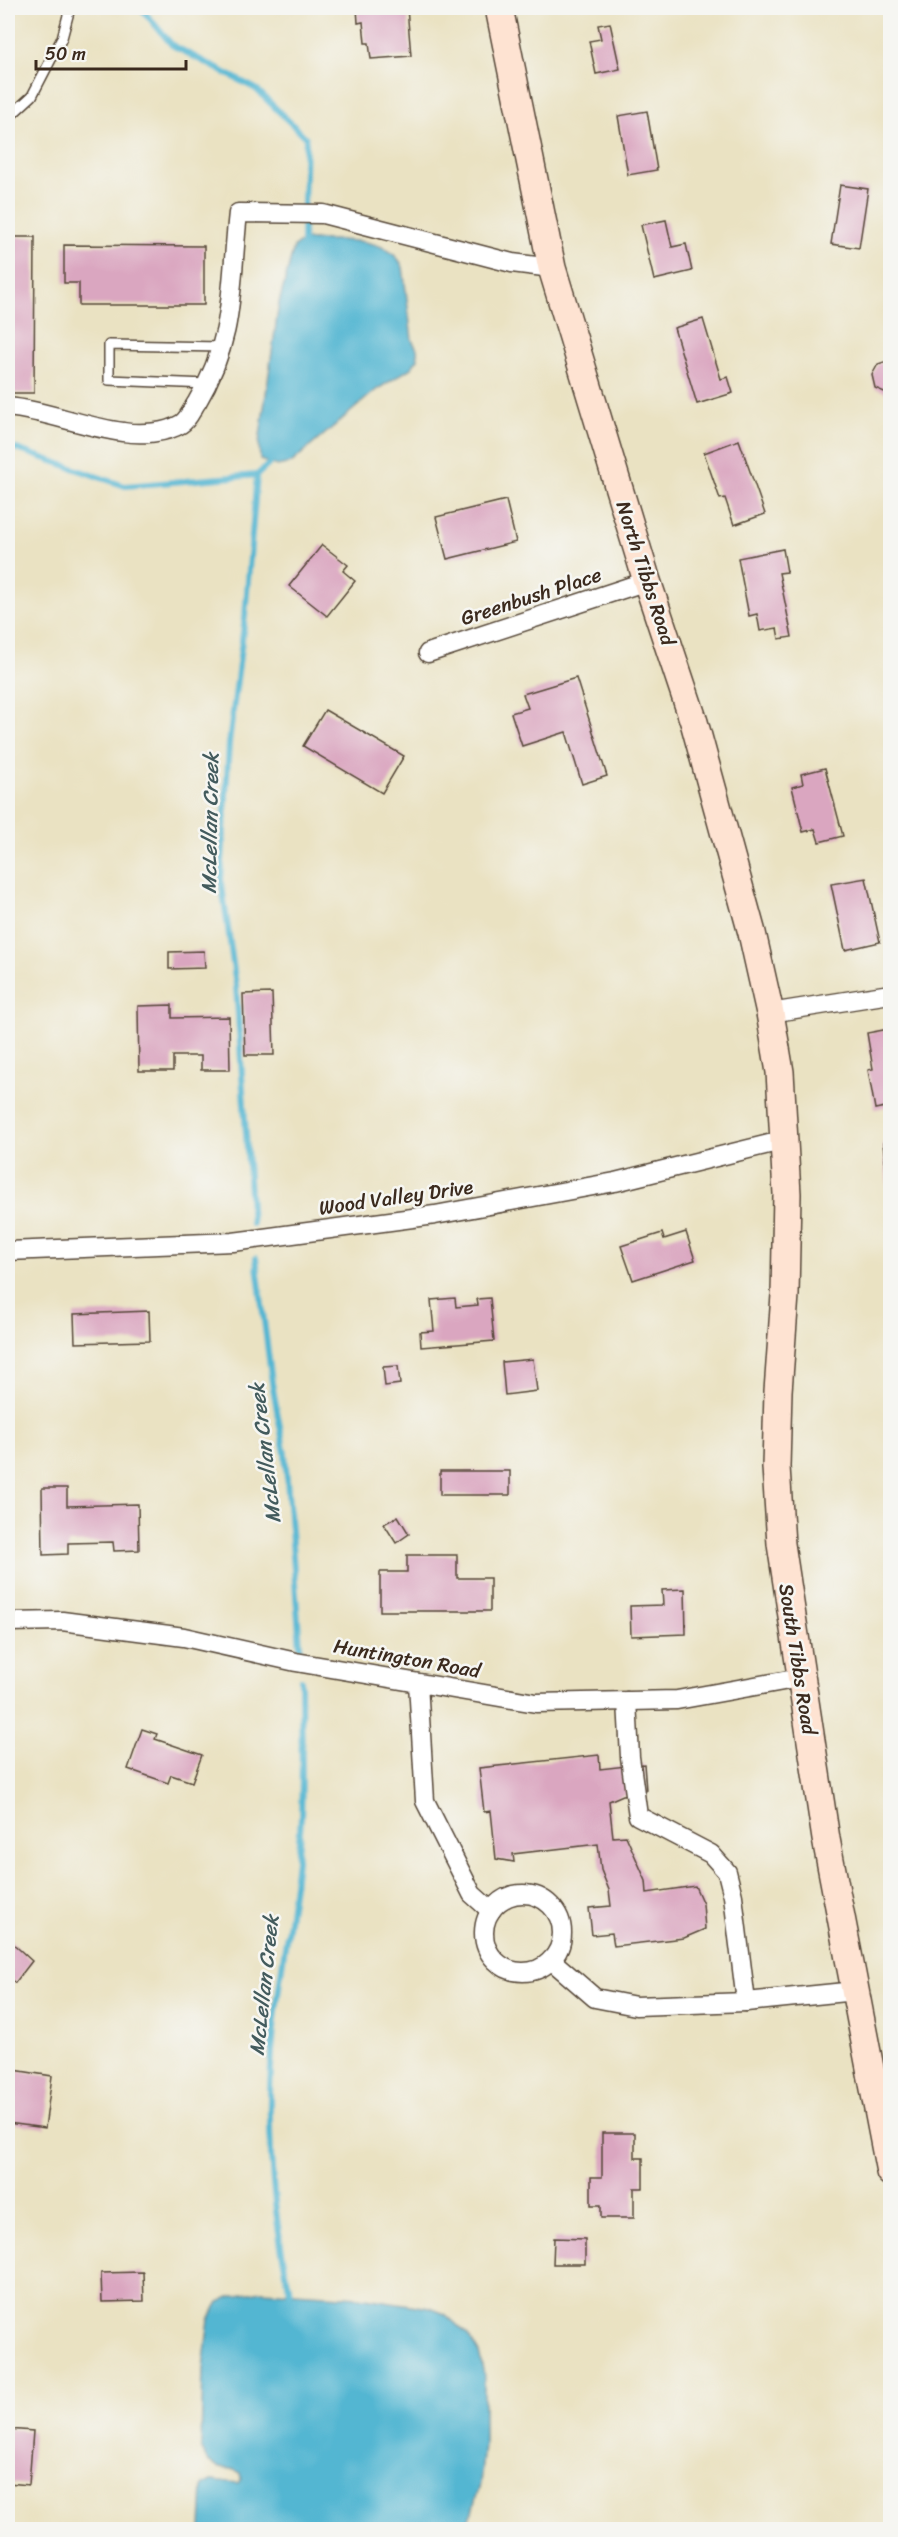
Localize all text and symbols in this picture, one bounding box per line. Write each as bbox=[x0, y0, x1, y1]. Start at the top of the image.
scale bar bbox=[36, 33, 186, 71]
text: 50 m bbox=[45, 38, 86, 70]
street label: North Tibbs Road bbox=[606, 496, 686, 651]
street label: Greenbush Place bbox=[456, 557, 606, 636]
water label: McLellan Creek bbox=[190, 750, 230, 894]
street label: Wood Valley Drive bbox=[317, 1169, 476, 1226]
water label: McLellan Creek bbox=[237, 1379, 292, 1525]
street label: South Tibbs Road bbox=[768, 1581, 827, 1739]
street label: Huntington Road bbox=[331, 1628, 484, 1689]
water label: McLellan Creek bbox=[238, 1911, 290, 2057]

